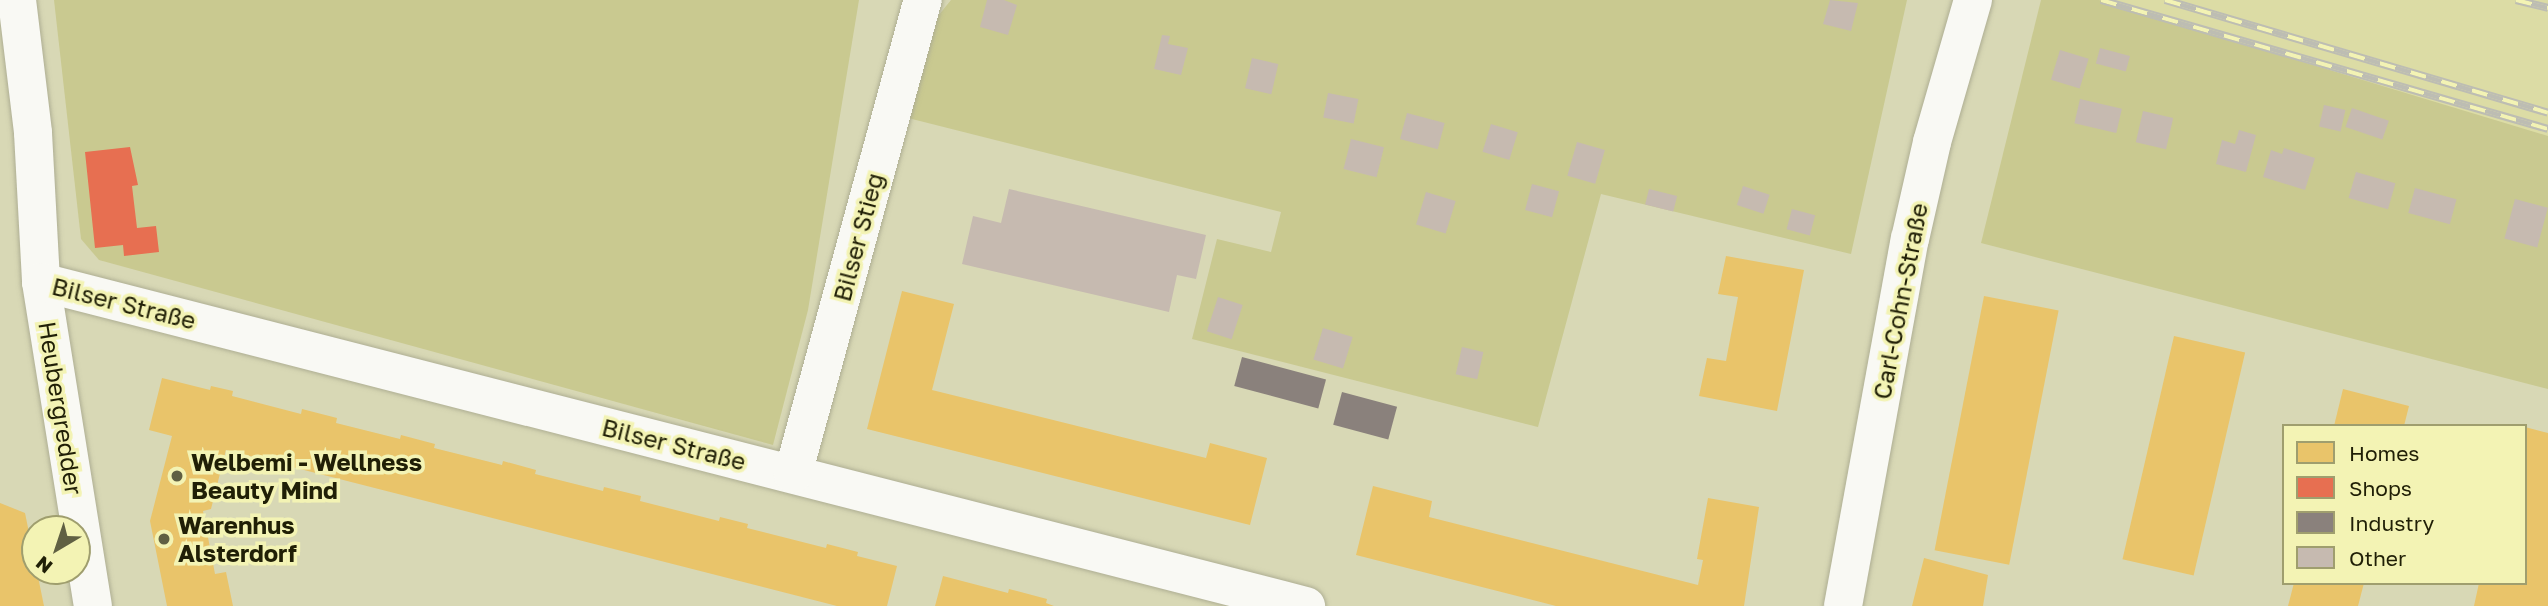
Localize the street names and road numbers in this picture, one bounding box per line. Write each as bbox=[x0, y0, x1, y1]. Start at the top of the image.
street label: Bilser Stieg bbox=[827, 170, 889, 304]
street label: Carl-Cohn-Straße bbox=[1867, 200, 1933, 402]
street label: Bilser Straße bbox=[49, 271, 199, 335]
street label: Heubergredder bbox=[33, 319, 89, 497]
street label: Bilser Straße bbox=[599, 412, 749, 476]

